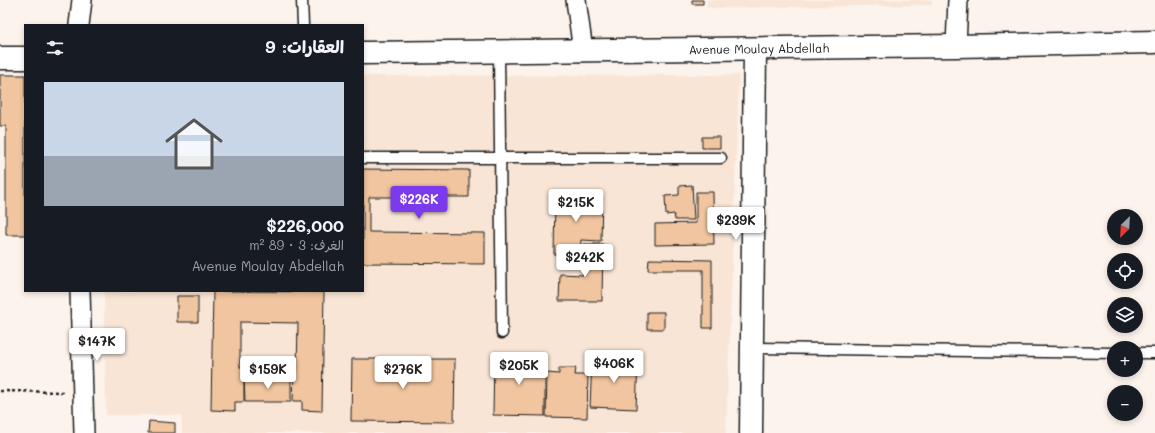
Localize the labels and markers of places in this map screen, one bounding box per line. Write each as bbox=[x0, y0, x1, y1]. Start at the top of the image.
pin: $226K bbox=[391, 186, 447, 220]
pin: $215K bbox=[548, 189, 604, 223]
pin: $239K bbox=[708, 207, 764, 241]
pin: $242K bbox=[557, 244, 613, 278]
pin: $147K bbox=[69, 328, 125, 362]
pin: $406K bbox=[586, 350, 642, 384]
pin: $205K bbox=[491, 352, 547, 386]
pin: $159K bbox=[240, 356, 296, 390]
pin: $276K bbox=[375, 356, 431, 390]

